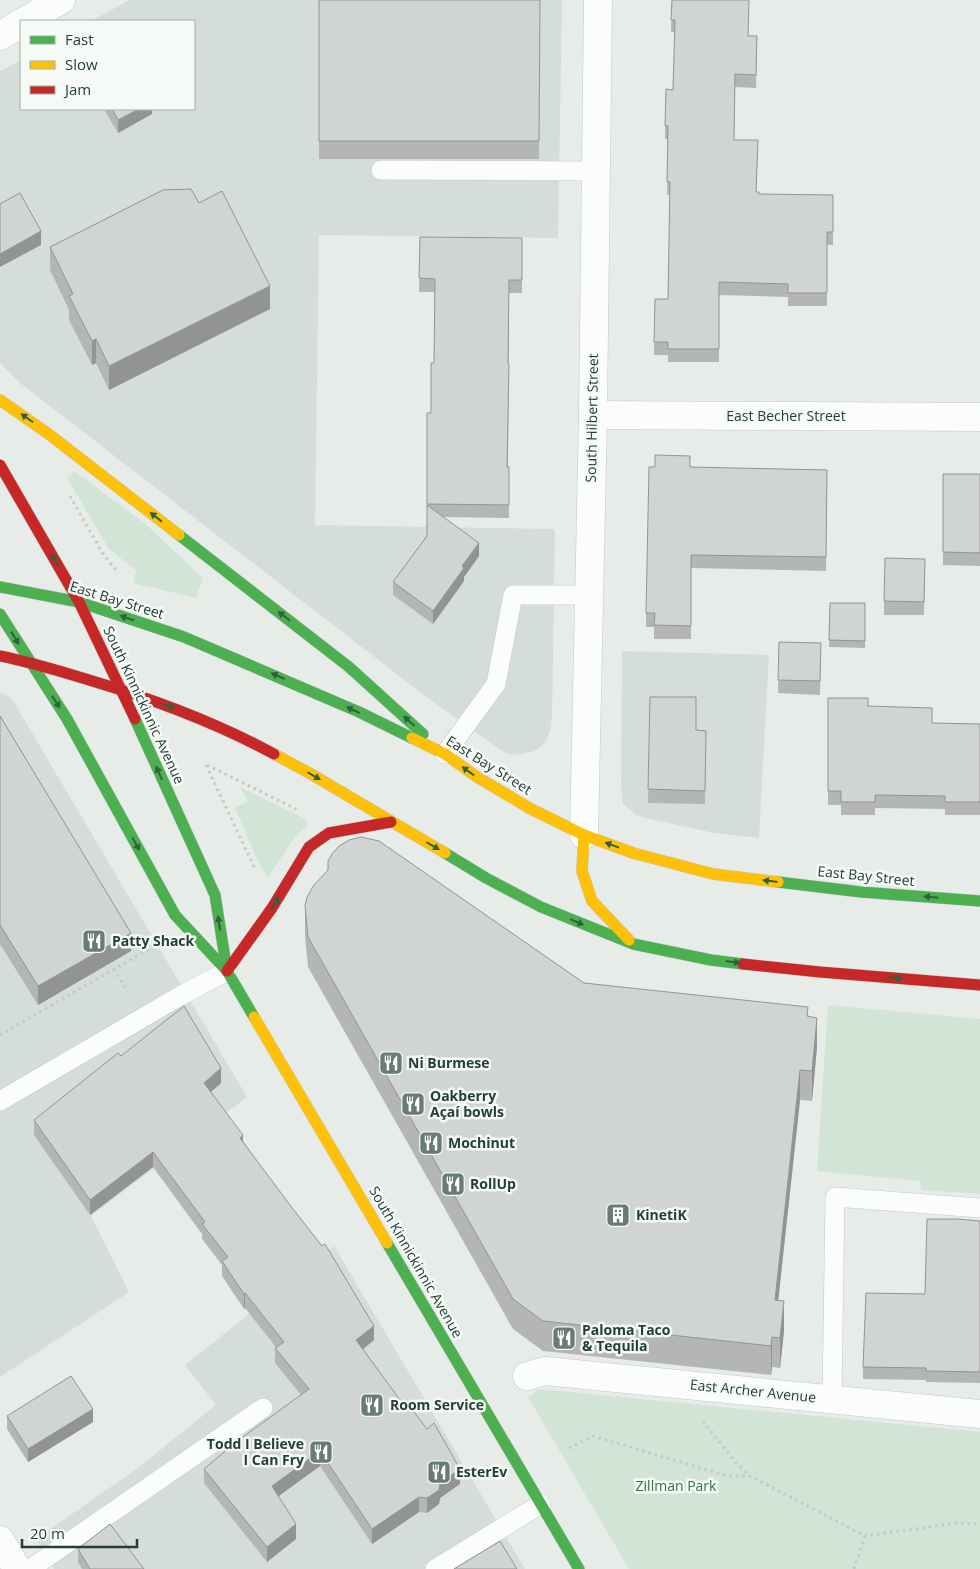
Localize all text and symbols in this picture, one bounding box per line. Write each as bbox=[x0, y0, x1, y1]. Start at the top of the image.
legend bbox=[20, 20, 195, 110]
text: Fast bbox=[65, 29, 94, 49]
text: Slow bbox=[65, 54, 98, 74]
text: Jam bbox=[63, 79, 91, 99]
street label: South Hilbert Street bbox=[581, 353, 602, 483]
street label: East Becher Street bbox=[726, 406, 846, 425]
one-way arrow bbox=[20, 413, 33, 423]
one-way arrow bbox=[150, 511, 163, 522]
one-way arrow bbox=[50, 553, 59, 566]
street label: East Bay Street bbox=[68, 576, 167, 623]
one-way arrow bbox=[278, 611, 291, 622]
one-way arrow bbox=[119, 614, 134, 621]
street label: South Kinnickinnic Avenue bbox=[99, 623, 189, 787]
one-way arrow bbox=[10, 631, 20, 644]
one-way arrow bbox=[271, 672, 285, 680]
one-way arrow bbox=[52, 696, 61, 709]
one-way arrow bbox=[161, 702, 176, 710]
one-way arrow bbox=[346, 705, 360, 713]
one-way arrow bbox=[403, 715, 415, 727]
street label: East Bay Street bbox=[443, 731, 536, 798]
one-way arrow bbox=[155, 766, 163, 780]
one-way arrow bbox=[461, 766, 475, 776]
one-way arrow bbox=[308, 772, 321, 781]
one-way arrow bbox=[132, 837, 140, 851]
one-way arrow bbox=[604, 841, 619, 849]
one-way arrow bbox=[426, 842, 440, 851]
street label: East Bay Street bbox=[817, 861, 916, 890]
one-way arrow bbox=[761, 877, 777, 885]
one-way arrow bbox=[923, 893, 939, 901]
one-way arrow bbox=[271, 896, 280, 910]
one-way arrow bbox=[215, 915, 223, 931]
one-way arrow bbox=[569, 919, 584, 926]
restaurant icon: Patty Shack bbox=[81, 928, 107, 954]
place label: Patty Shack bbox=[112, 931, 195, 950]
one-way arrow bbox=[726, 958, 742, 966]
one-way arrow bbox=[887, 974, 903, 982]
restaurant icon: Ni Burmese bbox=[378, 1050, 404, 1076]
place label: Ni Burmese bbox=[408, 1053, 490, 1072]
place label: Oakberry Açaí bowls bbox=[430, 1086, 504, 1121]
restaurant icon: Oakberry Açaí bowls bbox=[400, 1091, 426, 1117]
restaurant icon: Mochinut bbox=[418, 1130, 444, 1156]
place label: Mochinut bbox=[448, 1133, 515, 1152]
restaurant icon: RollUp bbox=[440, 1171, 466, 1197]
place label: RollUp bbox=[470, 1174, 516, 1193]
street label: South Kinnickinnic Avenue bbox=[365, 1182, 468, 1341]
building icon: KinetiK bbox=[605, 1202, 631, 1228]
place label: KinetiK bbox=[636, 1205, 687, 1224]
place label: Paloma Taco & Tequila bbox=[582, 1320, 671, 1355]
restaurant icon: Paloma Taco & Tequila bbox=[551, 1325, 577, 1351]
street label: East Archer Avenue bbox=[689, 1374, 817, 1407]
restaurant icon: Room Service bbox=[359, 1392, 385, 1418]
place label: Room Service bbox=[390, 1395, 484, 1414]
place label: Todd I Believe I Can Fry bbox=[207, 1434, 304, 1469]
restaurant icon: Todd I Believe I Can Fry bbox=[308, 1439, 334, 1465]
restaurant icon: EsterEv bbox=[426, 1459, 452, 1485]
place label: EsterEv bbox=[456, 1462, 507, 1481]
park label: Zillman Park bbox=[636, 1476, 717, 1495]
scale bar bbox=[22, 1516, 138, 1548]
text: 20 m bbox=[30, 1523, 65, 1543]

